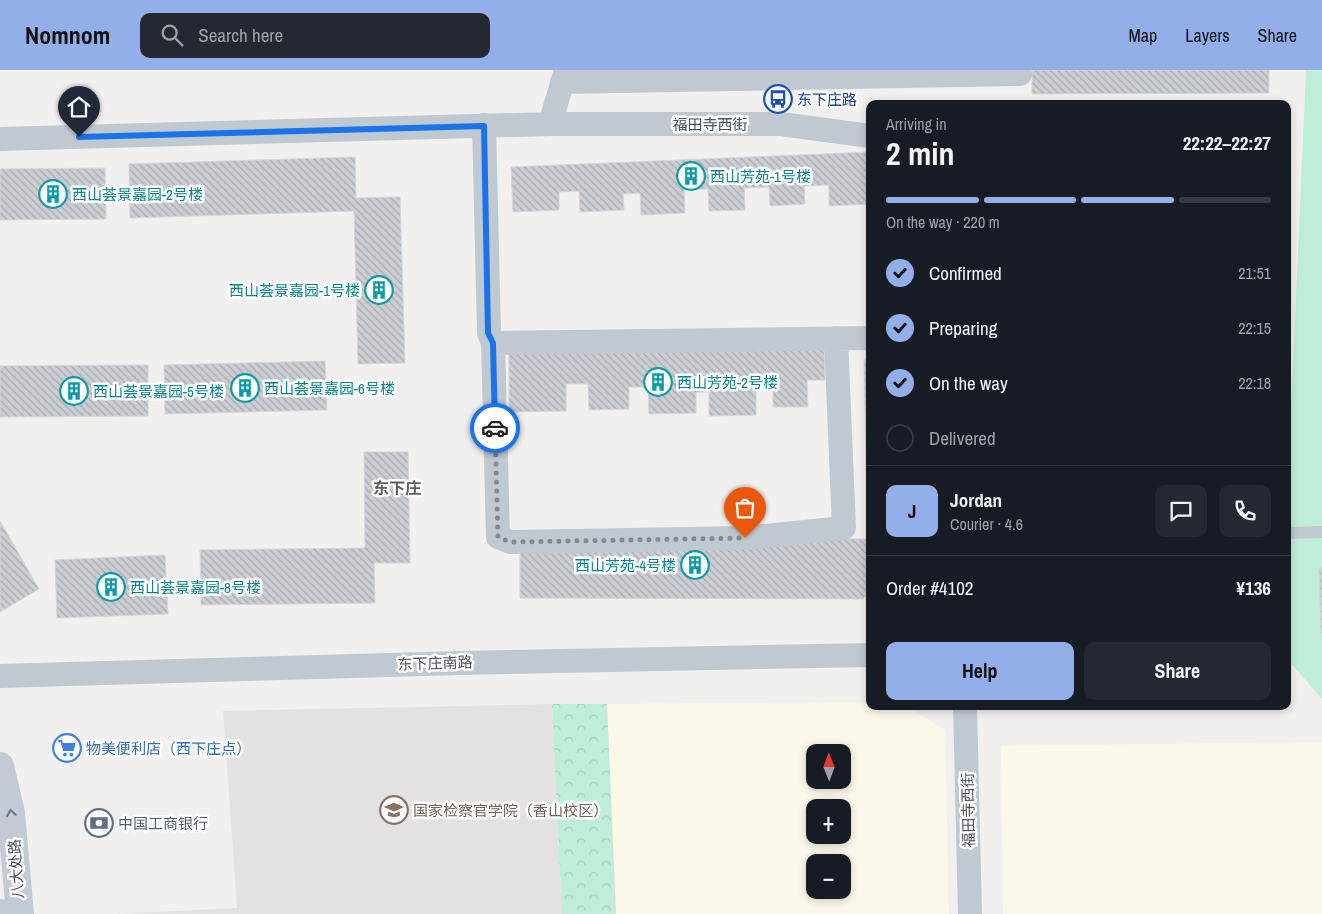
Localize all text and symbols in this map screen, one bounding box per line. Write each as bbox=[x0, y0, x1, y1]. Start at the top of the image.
search box bbox=[140, 13, 490, 58]
text: Nomnom bbox=[25, 19, 110, 51]
icon: search bbox=[158, 21, 186, 49]
text: Search here bbox=[198, 22, 283, 48]
text: Map bbox=[1129, 23, 1157, 48]
text: Layers bbox=[1185, 23, 1230, 48]
text: Share bbox=[1258, 23, 1297, 48]
bus stop icon: 东下庄路 bbox=[763, 84, 793, 114]
pin bbox=[58, 86, 100, 137]
place label: 东下庄路 bbox=[797, 89, 857, 110]
icon: home bbox=[65, 93, 93, 121]
text: Arriving in bbox=[886, 113, 947, 135]
street label: 福田寺西街 bbox=[672, 114, 748, 135]
text: 22:22–22:27 bbox=[1183, 130, 1271, 156]
text: 2 min bbox=[886, 132, 955, 175]
building icon: 西山芳苑-1号楼 bbox=[676, 161, 706, 191]
place label: 西山芳苑-1号楼 bbox=[710, 166, 811, 187]
building icon: 西山荟景嘉园-2号楼 bbox=[38, 179, 68, 209]
place label: 西山荟景嘉园-2号楼 bbox=[72, 184, 203, 205]
text: On the way · 220 m bbox=[886, 211, 1000, 233]
icon: check bbox=[886, 259, 914, 287]
text: Confirmed bbox=[929, 260, 1002, 286]
text: 21:51 bbox=[1238, 262, 1271, 284]
building icon: 西山荟景嘉园-1号楼 bbox=[364, 275, 394, 305]
place label: 西山荟景嘉园-1号楼 bbox=[229, 280, 360, 301]
icon: check bbox=[886, 314, 914, 342]
text: Preparing bbox=[929, 315, 997, 341]
text: 22:15 bbox=[1238, 317, 1271, 339]
building icon: 西山芳苑-2号楼 bbox=[643, 367, 673, 397]
icon: check bbox=[886, 369, 914, 397]
text: On the way bbox=[929, 370, 1008, 396]
place label: 西山芳苑-2号楼 bbox=[677, 372, 778, 393]
text: 22:18 bbox=[1238, 372, 1271, 394]
building icon: 西山荟景嘉园-6号楼 bbox=[230, 373, 260, 403]
building icon: 西山荟景嘉园-5号楼 bbox=[59, 376, 89, 406]
place label: 西山荟景嘉园-6号楼 bbox=[264, 378, 395, 399]
place label: 西山荟景嘉园-5号楼 bbox=[93, 381, 224, 402]
courier bbox=[470, 403, 520, 453]
icon: car bbox=[481, 414, 509, 442]
text: Delivered bbox=[929, 425, 996, 451]
district label: 东下庄 bbox=[373, 477, 421, 499]
button: chat bbox=[1155, 485, 1207, 537]
button: phone bbox=[1219, 485, 1271, 537]
pin bbox=[724, 487, 766, 538]
text: Jordan bbox=[950, 487, 1002, 513]
icon: bag bbox=[731, 494, 759, 522]
text: J bbox=[908, 498, 916, 524]
text: Courier · 4.6 bbox=[950, 513, 1023, 535]
building icon: 西山芳苑-4号楼 bbox=[680, 550, 710, 580]
place label: 西山芳苑-4号楼 bbox=[575, 555, 676, 576]
building icon: 西山荟景嘉园-8号楼 bbox=[96, 572, 126, 602]
text: Order #4102 bbox=[886, 575, 973, 601]
text: ¥136 bbox=[1236, 575, 1271, 601]
place label: 西山荟景嘉园-8号楼 bbox=[130, 577, 261, 598]
button: Help bbox=[886, 642, 1074, 700]
button: Share bbox=[1084, 642, 1271, 700]
street label: 东下庄南路 bbox=[397, 651, 473, 675]
supermarket icon: 物美便利店（西下庄点） bbox=[52, 733, 82, 763]
place label: 物美便利店（西下庄点） bbox=[86, 738, 251, 759]
north arrow bbox=[806, 744, 851, 789]
map controls bbox=[806, 744, 851, 899]
street label: 福田寺西街 bbox=[957, 772, 979, 848]
school or university icon: 国家检察官学院（香山校区） bbox=[379, 795, 409, 825]
button: + bbox=[806, 799, 851, 844]
place label: 国家检察官学院（香山校区） bbox=[413, 800, 608, 821]
bank icon: 中国工商银行 bbox=[84, 808, 114, 838]
one-way arrow bbox=[6, 809, 16, 818]
place label: 中国工商银行 bbox=[118, 813, 208, 834]
street label: 八大处路 bbox=[3, 838, 29, 900]
button: − bbox=[806, 854, 851, 899]

